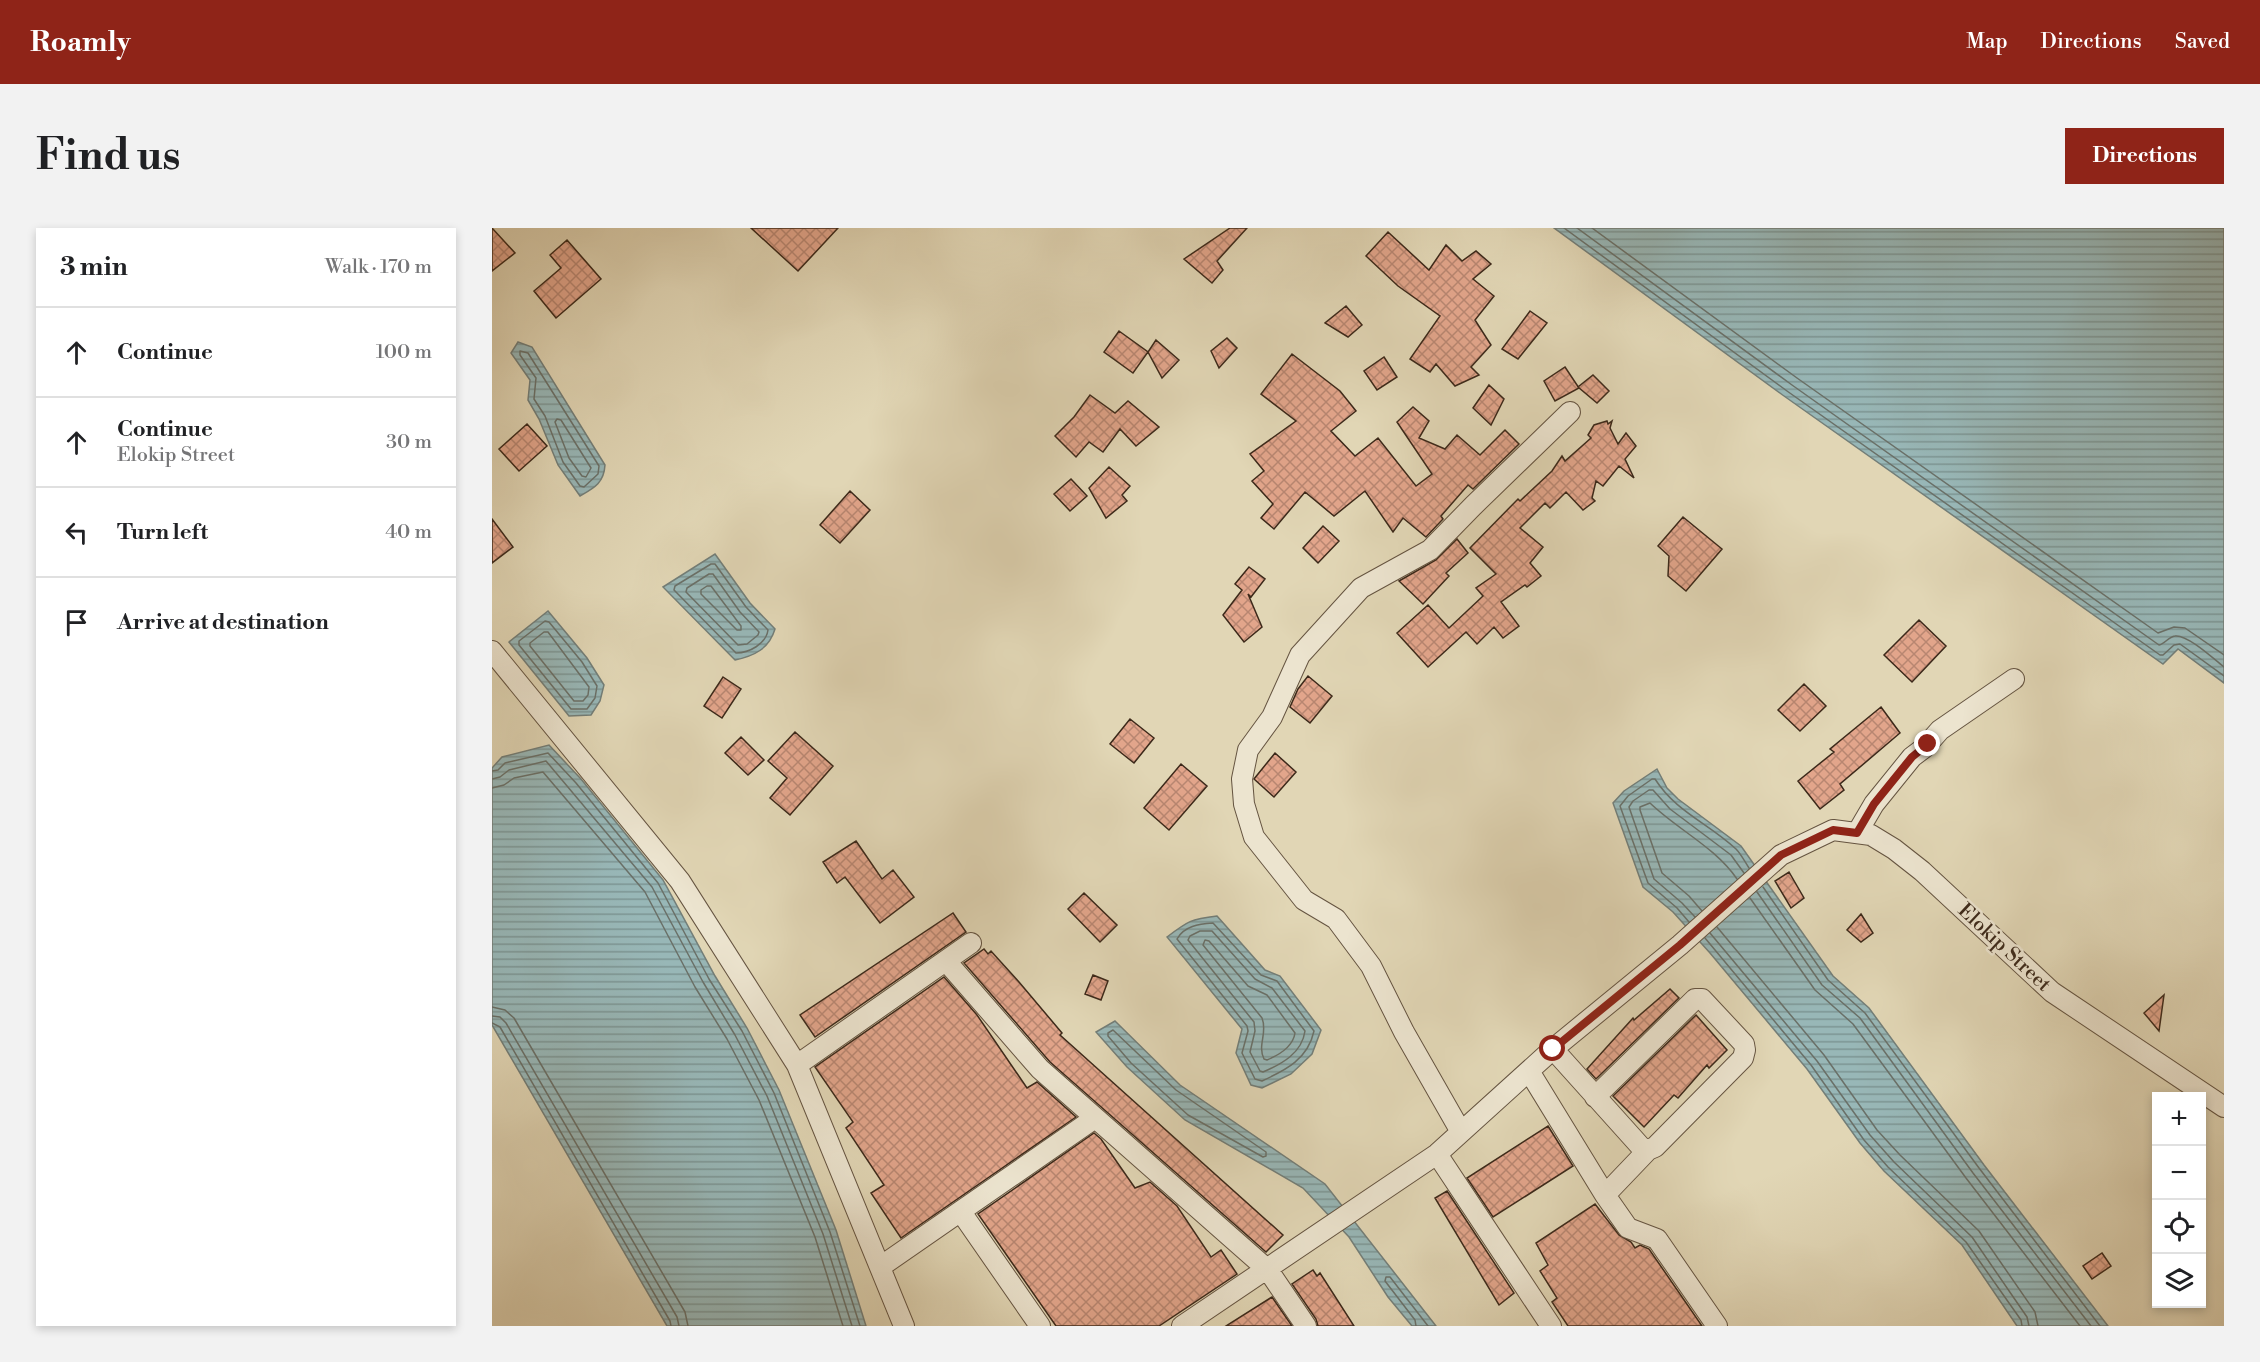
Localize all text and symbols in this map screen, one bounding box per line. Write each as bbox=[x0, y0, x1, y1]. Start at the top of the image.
text: Roamly bbox=[30, 25, 131, 60]
text: Map bbox=[1966, 29, 2008, 55]
text: Directions bbox=[2041, 29, 2142, 55]
text: Saved bbox=[2175, 29, 2230, 55]
button: Directions bbox=[2065, 128, 2224, 184]
text: Find us bbox=[36, 130, 180, 183]
text: 3 min bbox=[60, 251, 128, 283]
text: Walk · 170 m bbox=[325, 255, 432, 280]
icon: ahead bbox=[60, 336, 93, 369]
text: Continue bbox=[117, 339, 213, 366]
text: 100 m bbox=[376, 340, 432, 365]
text: Continue bbox=[117, 416, 213, 443]
icon: ahead bbox=[60, 426, 93, 459]
text: 30 m bbox=[386, 430, 432, 455]
text: Elokip Street bbox=[117, 443, 235, 468]
icon: left bbox=[60, 516, 93, 549]
text: Turn left bbox=[117, 519, 208, 546]
text: 40 m bbox=[385, 520, 432, 545]
icon: arrive bbox=[60, 606, 93, 639]
text: Arrive at destination bbox=[117, 609, 329, 636]
route end bbox=[1914, 730, 1940, 756]
street label: Elokip Street bbox=[1952, 899, 2056, 997]
route start bbox=[1539, 1035, 1565, 1061]
map controls bbox=[2152, 1092, 2206, 1308]
button: + bbox=[2152, 1092, 2206, 1146]
button: − bbox=[2152, 1146, 2206, 1200]
button: locate bbox=[2152, 1200, 2206, 1254]
button: layers bbox=[2152, 1254, 2206, 1308]

